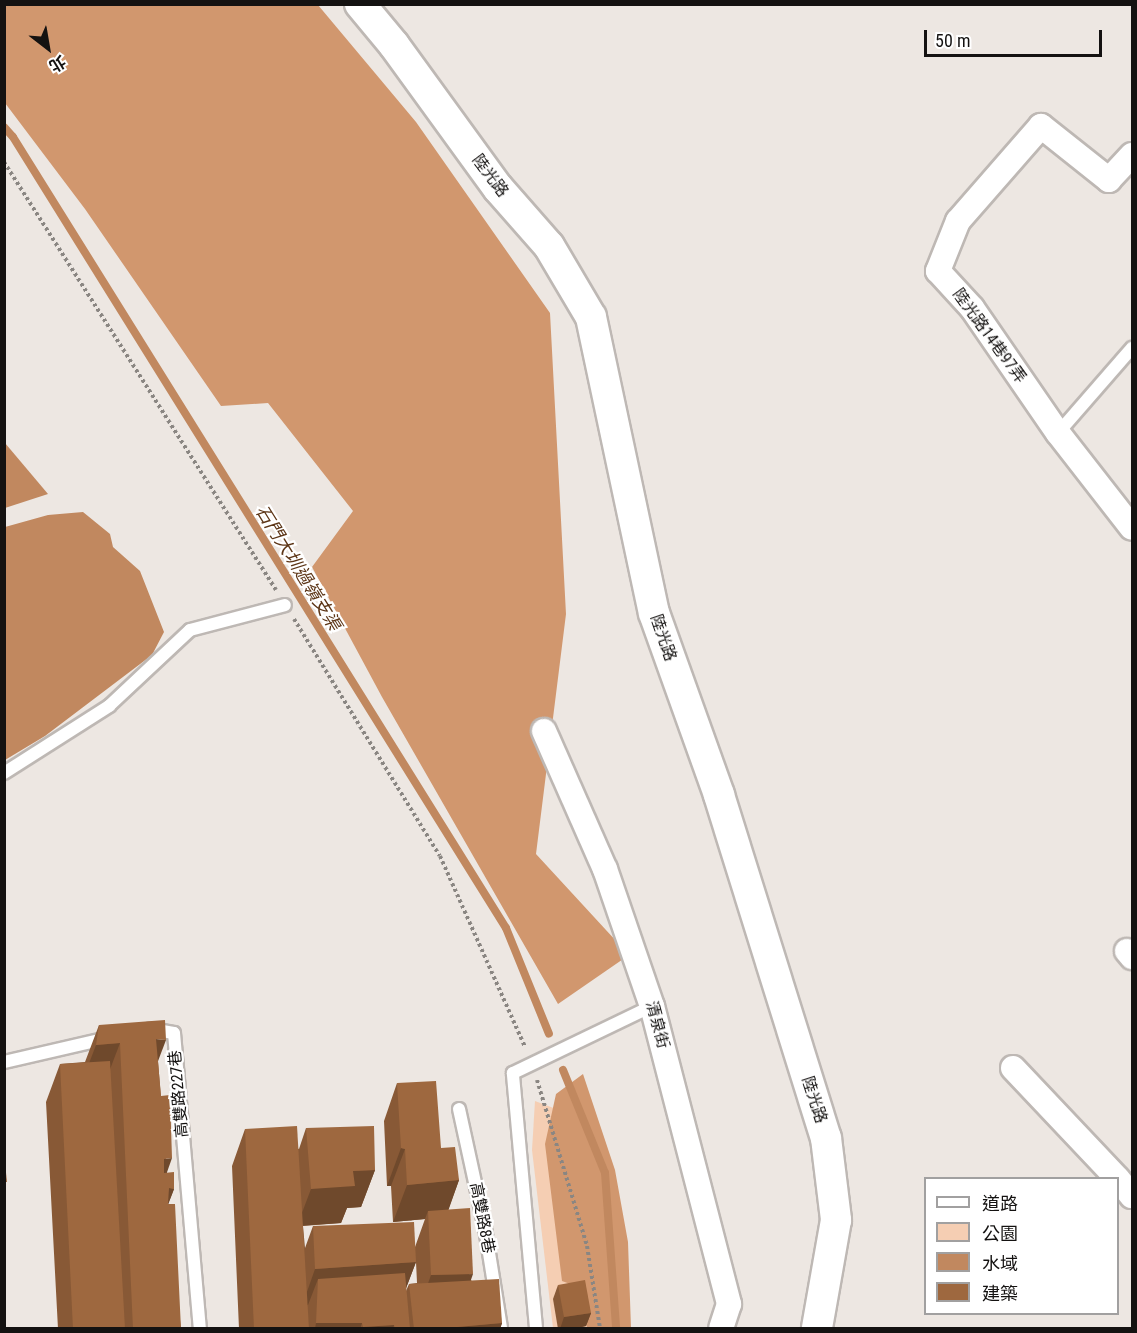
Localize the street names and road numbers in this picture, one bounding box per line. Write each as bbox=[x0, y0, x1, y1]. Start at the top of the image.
street label: 陸光路 bbox=[468, 151, 512, 201]
street label: 陸光路14巷97弄 bbox=[948, 285, 1030, 387]
street label: 陸光路 bbox=[646, 612, 680, 664]
street label: 清泉街 bbox=[642, 999, 672, 1051]
street label: 高雙路227巷 bbox=[166, 1049, 192, 1139]
street label: 陸光路 bbox=[797, 1074, 831, 1126]
street label: 高雙路8巷 bbox=[466, 1181, 498, 1255]

